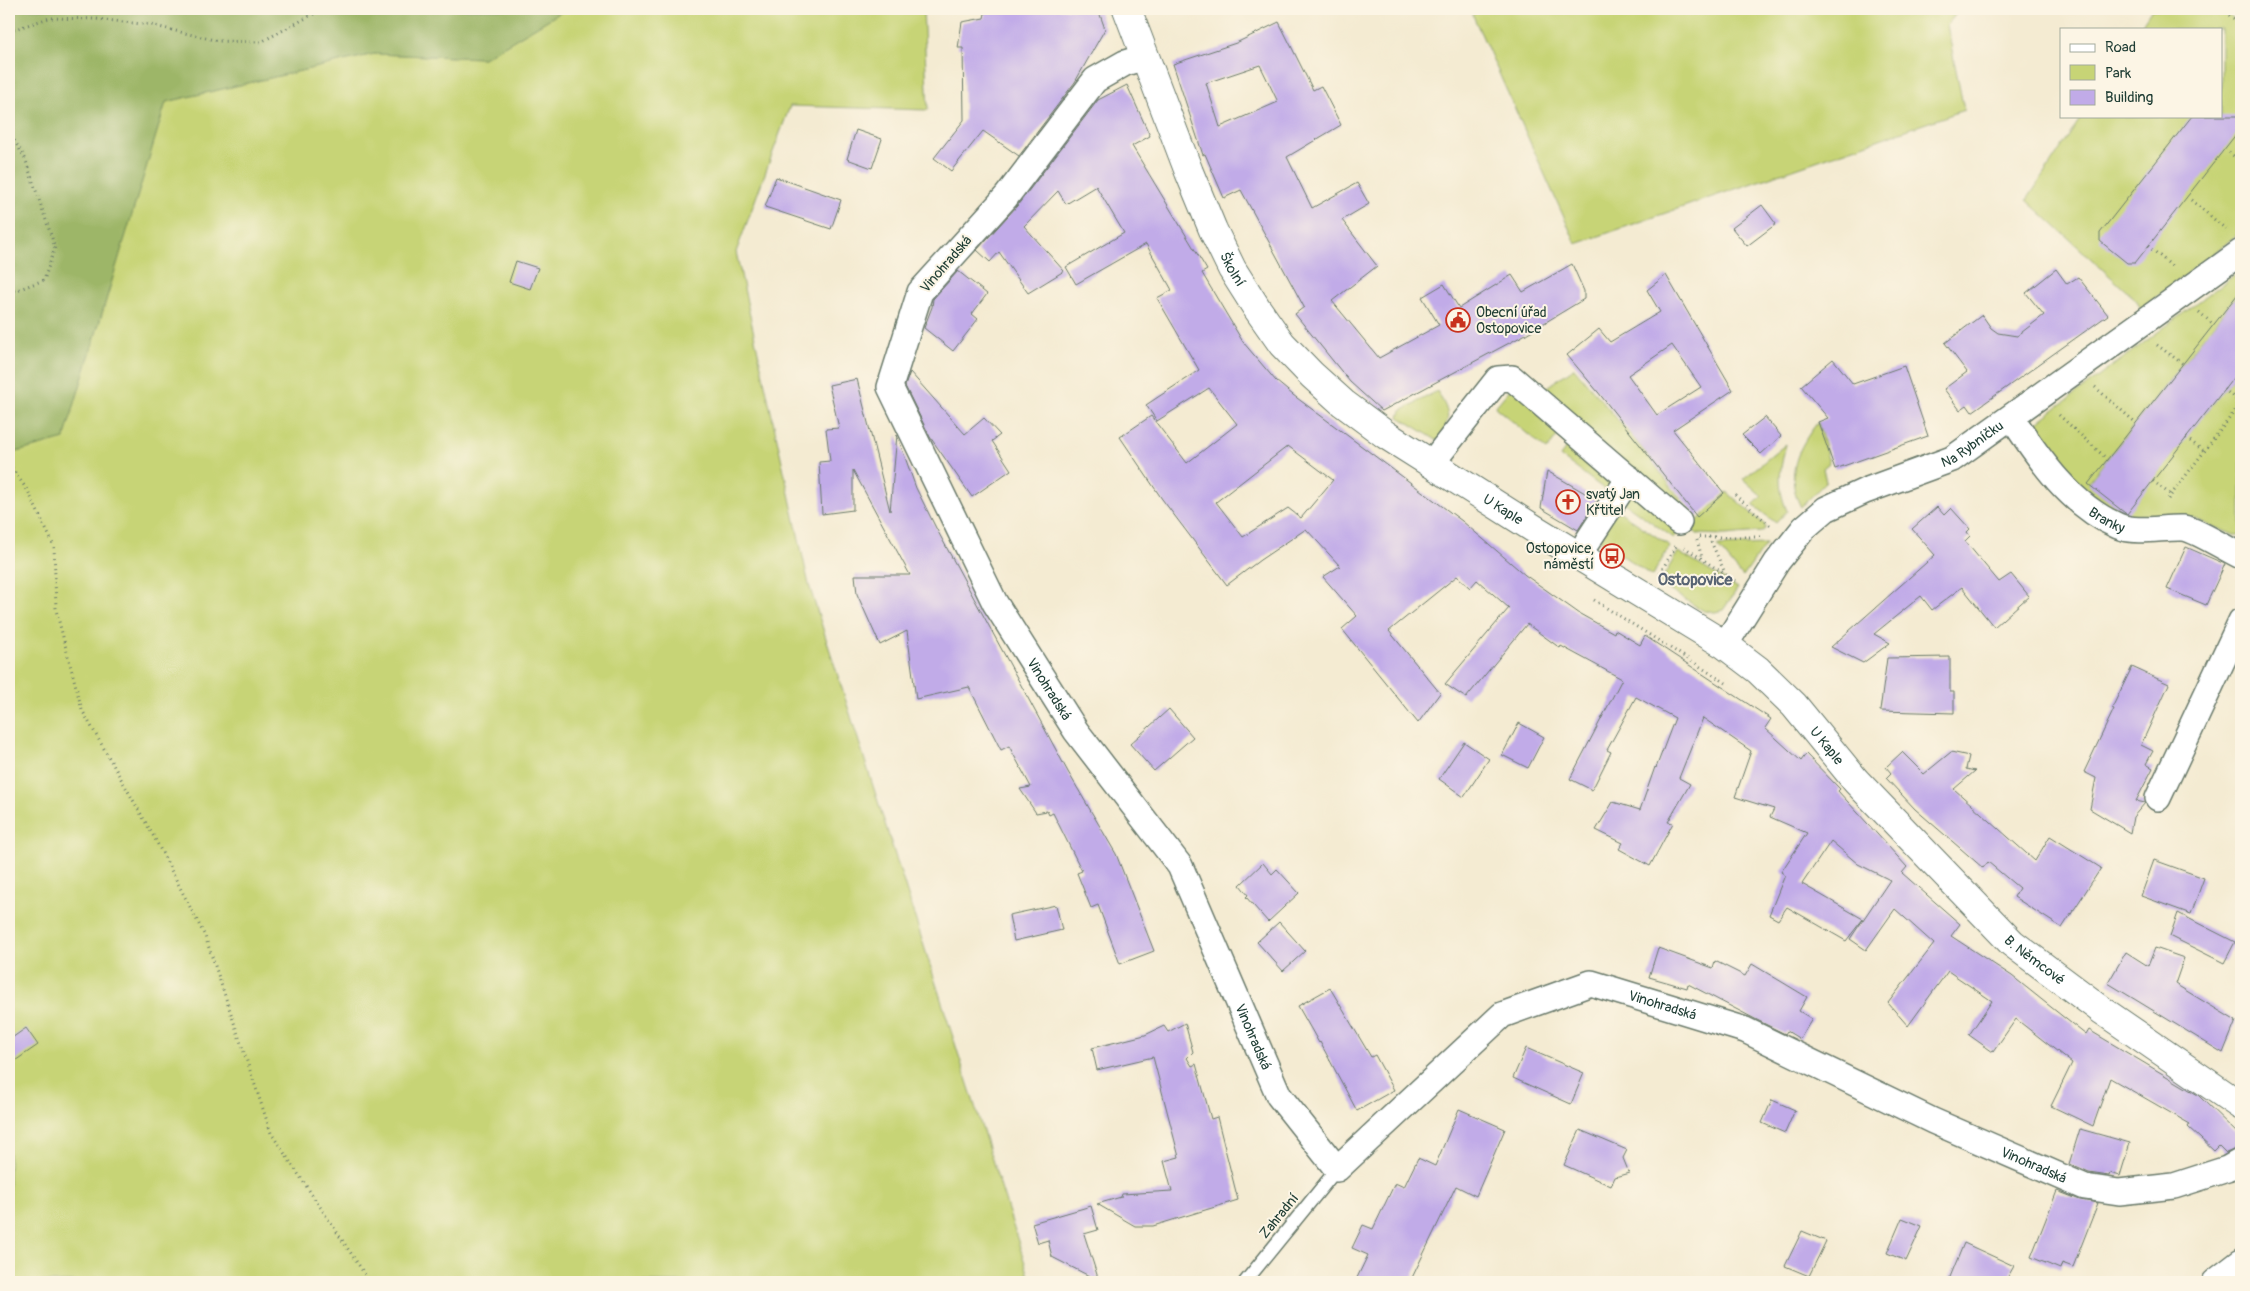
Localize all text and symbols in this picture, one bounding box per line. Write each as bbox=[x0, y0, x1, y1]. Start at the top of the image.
legend bbox=[2060, 28, 2222, 118]
text: Road bbox=[2105, 38, 2136, 57]
text: Park bbox=[2105, 64, 2132, 83]
text: Building bbox=[2105, 88, 2153, 107]
street label: Vinohradská bbox=[917, 232, 975, 296]
street label: Školní bbox=[1216, 249, 1249, 290]
place label: Obecní úřad Ostopovice bbox=[1476, 304, 1547, 337]
public building icon: Obecní úřad Ostopovice bbox=[1445, 307, 1471, 333]
street label: Na Rybníčku bbox=[1939, 417, 2006, 471]
place label: svatý Jan Křtitel bbox=[1586, 486, 1640, 519]
church icon: svatý Jan Křtitel bbox=[1555, 489, 1581, 515]
street label: U Kaple bbox=[1480, 490, 1527, 528]
street label: Branky bbox=[2085, 503, 2127, 536]
place label: Ostopovice, náměstí bbox=[1526, 540, 1594, 573]
bus stop icon: Ostopovice, náměstí bbox=[1599, 543, 1625, 569]
district label: Ostopovice bbox=[1658, 570, 1733, 590]
street label: Vinohradská bbox=[1023, 655, 1075, 723]
street label: U Kaple bbox=[1807, 723, 1848, 768]
street label: B. Němcové bbox=[2001, 932, 2069, 988]
street label: Vinohradská bbox=[1627, 986, 1699, 1023]
street label: Vinohradská bbox=[1232, 1001, 1275, 1072]
street label: Vinohradská bbox=[1998, 1143, 2069, 1187]
street label: Zahradní bbox=[1256, 1190, 1302, 1242]

